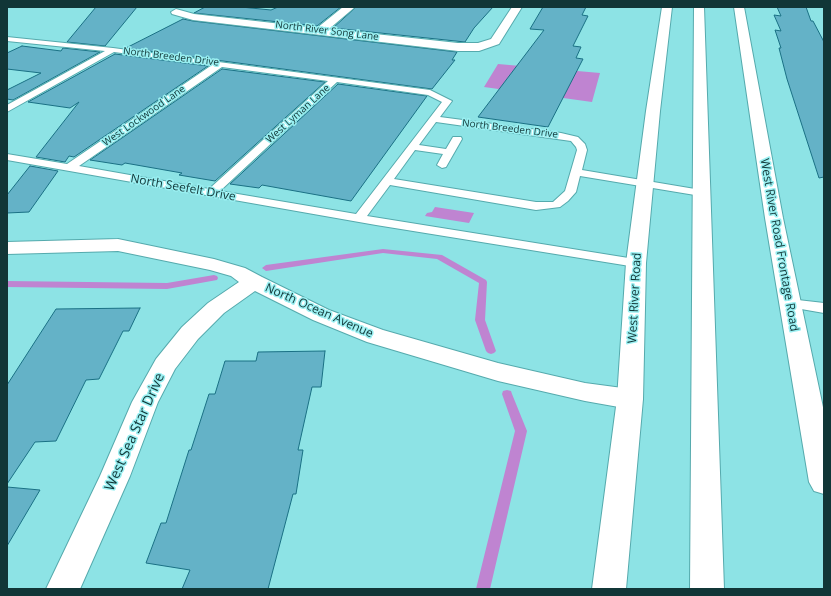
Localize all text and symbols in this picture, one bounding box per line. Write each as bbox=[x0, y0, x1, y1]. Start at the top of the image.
street label: North River Song Lane bbox=[275, 19, 379, 43]
street label: North Breeden Drive bbox=[122, 45, 220, 69]
street label: West Lyman Lane bbox=[263, 82, 333, 146]
street label: West Lockwood Lane bbox=[100, 83, 188, 149]
street label: North Breeden Drive bbox=[461, 117, 559, 141]
street label: West River Road Frontage Road bbox=[757, 157, 801, 333]
street label: North Seefelt Drive bbox=[129, 172, 237, 204]
street label: West River Road bbox=[625, 252, 645, 344]
street label: North Ocean Avenue bbox=[263, 281, 375, 341]
street label: West Sea Star Drive bbox=[101, 371, 169, 493]

